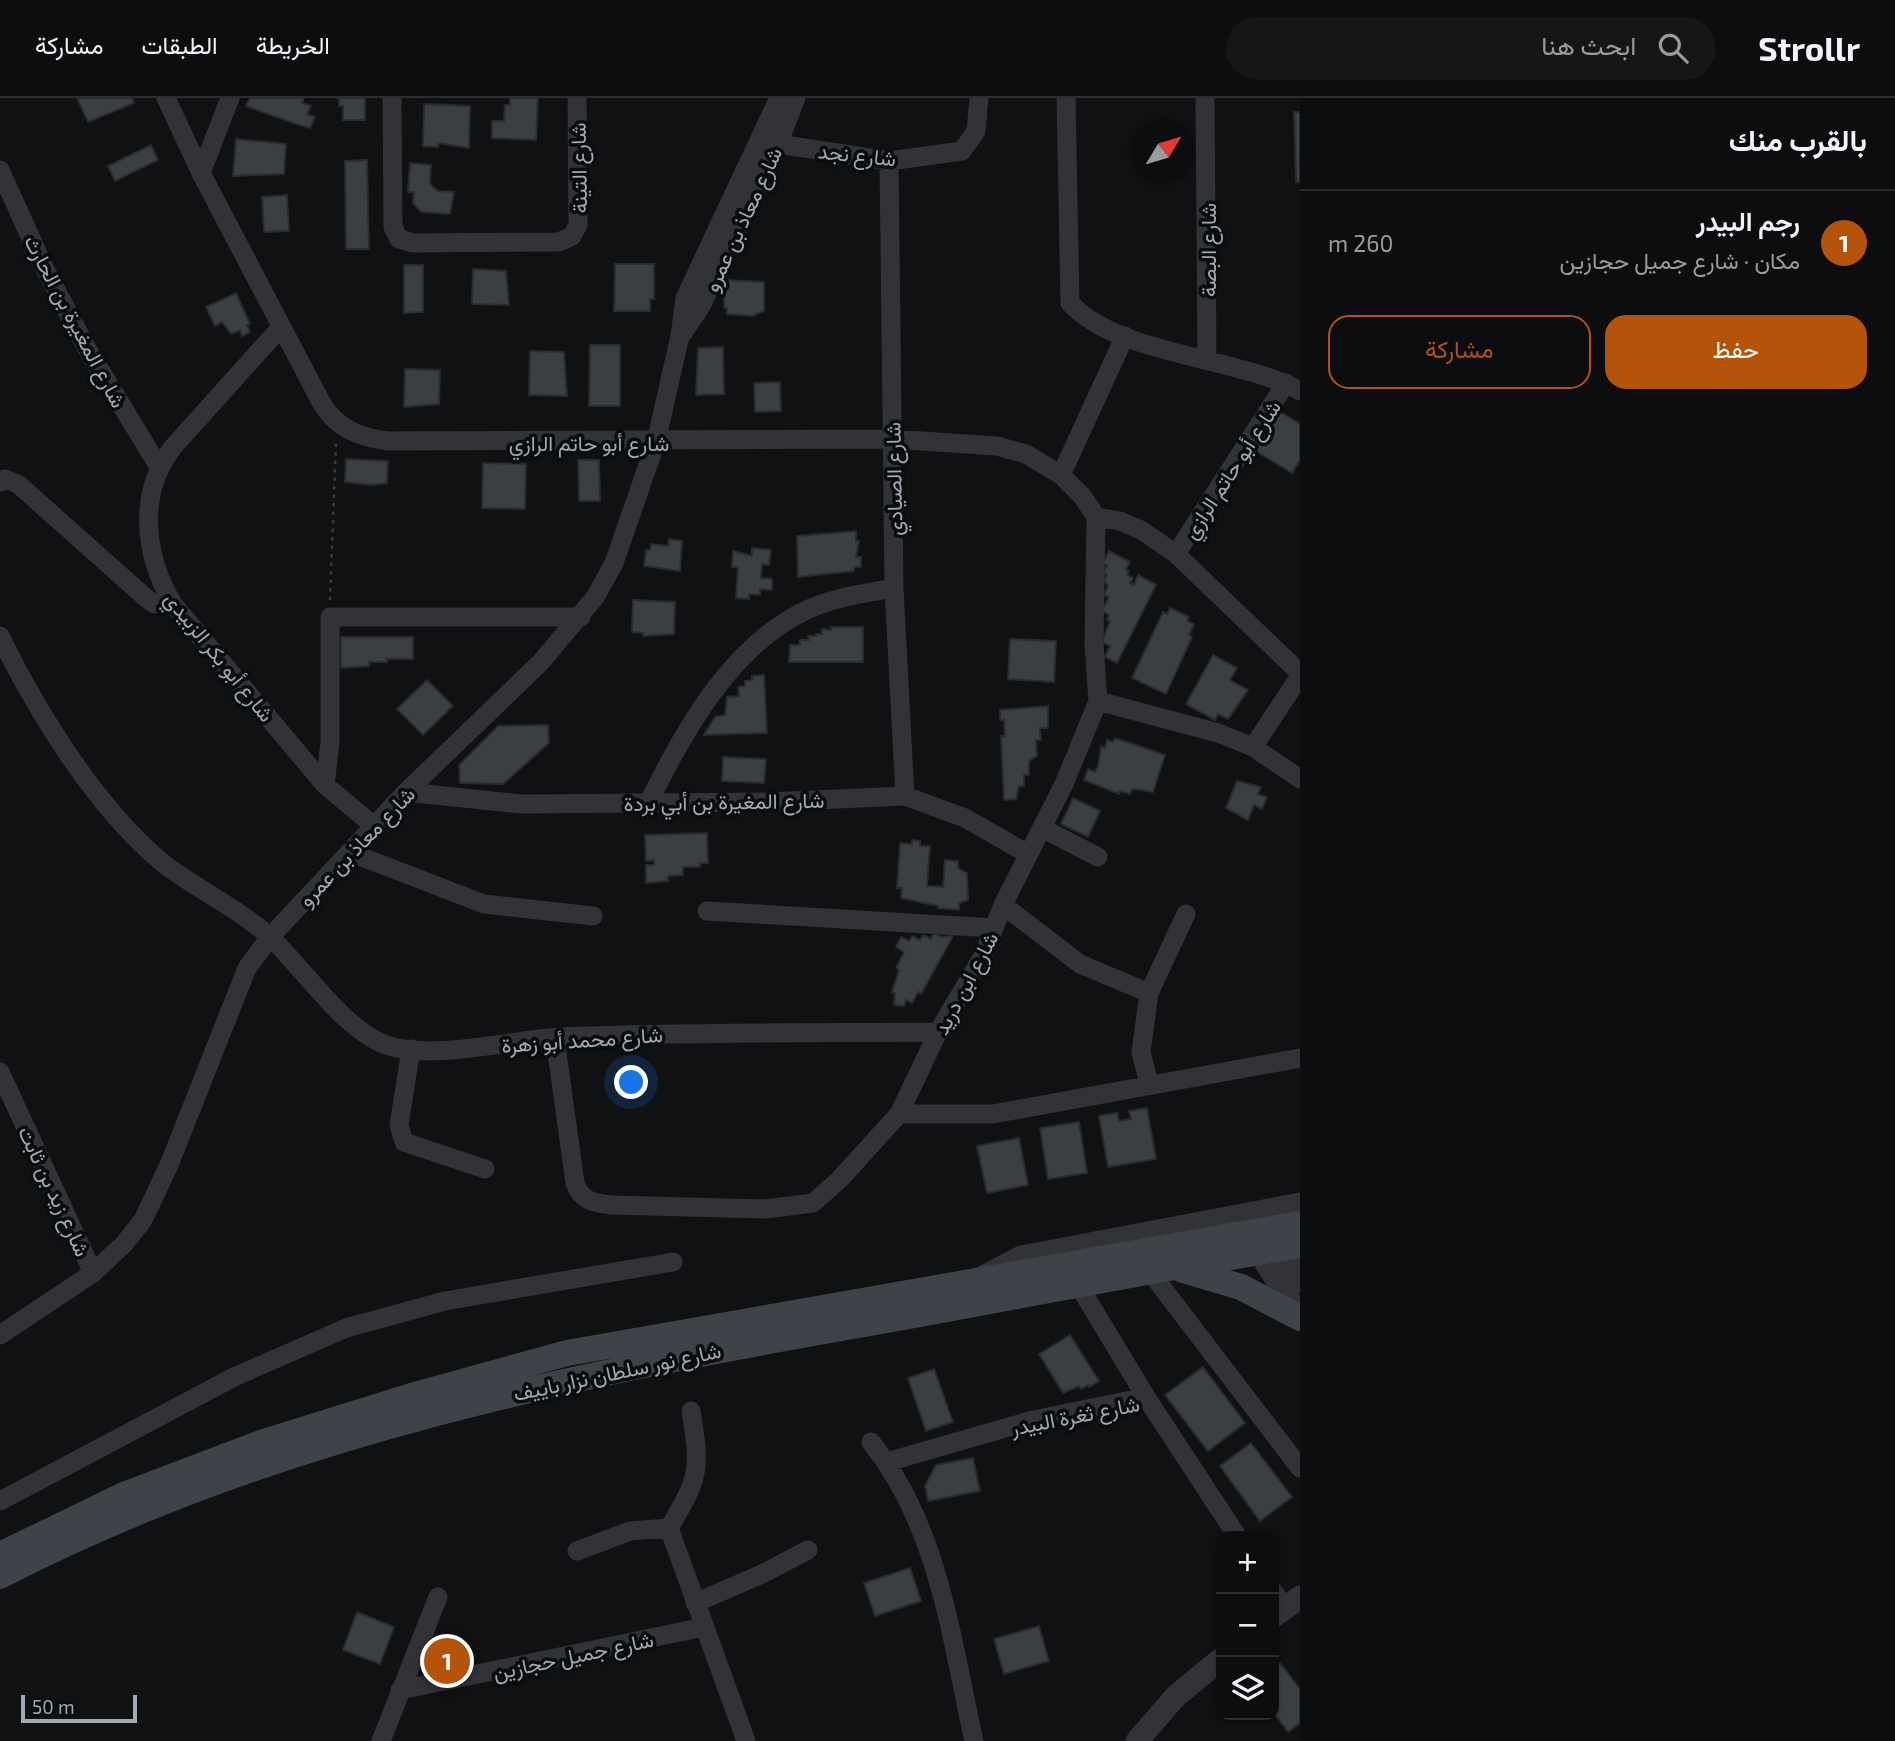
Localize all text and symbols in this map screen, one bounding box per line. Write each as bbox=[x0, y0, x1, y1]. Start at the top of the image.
search box bbox=[1226, 17, 1716, 80]
text: Strollr bbox=[1758, 28, 1860, 68]
text: ابحث هنا bbox=[1541, 29, 1636, 60]
icon: search bbox=[1654, 29, 1692, 67]
text: مشاركة bbox=[35, 30, 103, 59]
text: الطبقات bbox=[141, 30, 218, 59]
text: الخريطة bbox=[256, 30, 330, 59]
north arrow bbox=[1132, 119, 1195, 182]
text: بالقرب منك bbox=[1729, 121, 1867, 157]
street label: شارع التينة bbox=[565, 122, 594, 214]
street label: شارع نجد bbox=[816, 137, 897, 174]
street label: شارع معاذ بن عمرو bbox=[698, 143, 789, 296]
street label: شارع البصة bbox=[1195, 203, 1223, 297]
text: رجم البيدر bbox=[1696, 205, 1800, 236]
text: 260 m bbox=[1328, 229, 1393, 257]
text: 1 bbox=[1839, 229, 1849, 257]
street label: شارع المغيرة بن الحارث bbox=[17, 230, 132, 413]
text: مكان · شارع جميل حجازين bbox=[1560, 246, 1800, 274]
button: مشاركة bbox=[1328, 315, 1591, 389]
button: حفظ bbox=[1605, 315, 1867, 389]
street label: شارع أبو حاتم الرازي bbox=[1177, 395, 1290, 546]
street label: شارع الصيادي bbox=[880, 422, 912, 536]
street label: شارع أبو حاتم الرازي bbox=[509, 430, 669, 461]
street label: شارع أبو بكر الزبيدي bbox=[155, 586, 280, 730]
street label: شارع معاذ بن عمرو bbox=[293, 781, 422, 913]
street label: شارع المغيرة بن أبي بردة bbox=[623, 787, 825, 821]
street label: شارع ابن دريد bbox=[927, 927, 1005, 1040]
street label: شارع محمد أبو زهرة bbox=[500, 1021, 664, 1060]
your location bbox=[614, 1065, 648, 1099]
street label: شارع زيد بن ثابت bbox=[11, 1122, 96, 1261]
street label: شارع نور سلطان نزار باييف bbox=[511, 1337, 724, 1408]
street label: شارع ثغرة البيدر bbox=[1008, 1390, 1142, 1443]
map controls bbox=[1216, 1531, 1279, 1720]
button: + bbox=[1216, 1531, 1279, 1594]
button: − bbox=[1216, 1594, 1279, 1657]
street label: شارع جميل حجازين bbox=[490, 1626, 656, 1687]
pin: 1 bbox=[424, 1635, 470, 1687]
button: layers bbox=[1216, 1657, 1279, 1720]
scale bar bbox=[21, 1692, 136, 1724]
text: 50 m bbox=[32, 1695, 75, 1718]

